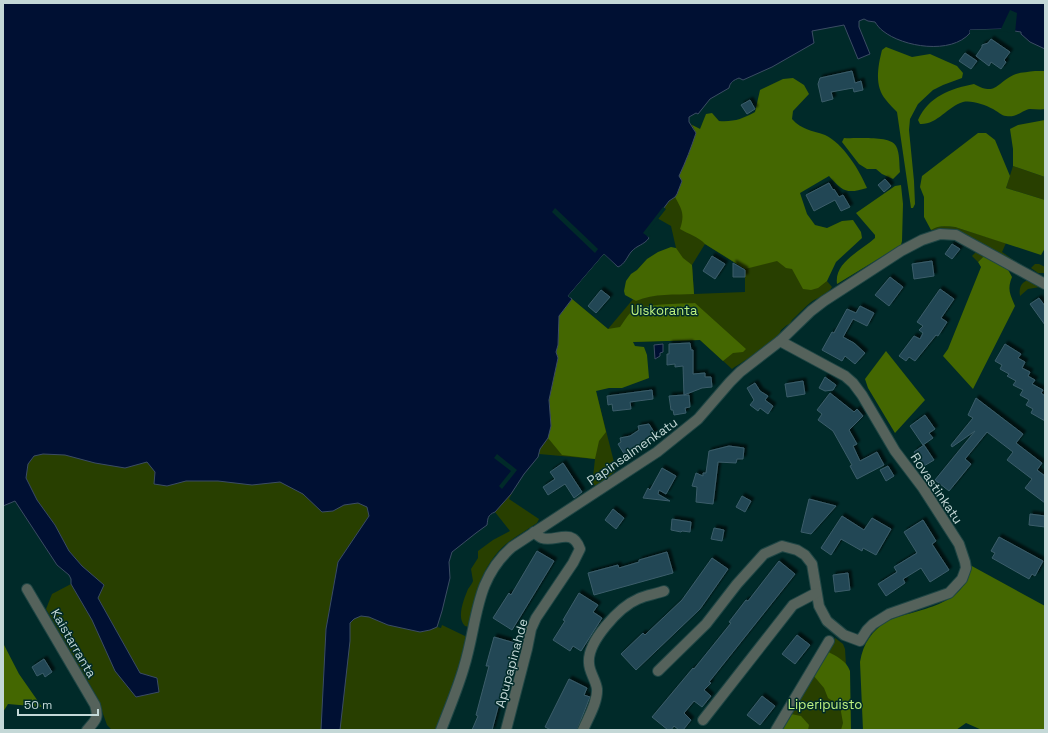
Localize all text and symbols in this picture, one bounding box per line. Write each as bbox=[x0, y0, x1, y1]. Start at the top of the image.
park label: Uiskoranta bbox=[631, 302, 698, 319]
street label: Papinsalmenkatu bbox=[584, 414, 681, 489]
street label: Rovastinkatu bbox=[907, 450, 967, 527]
street label: Kaistarranta bbox=[47, 606, 100, 681]
street label: Apupapinahde bbox=[491, 617, 532, 709]
scale bar bbox=[18, 691, 98, 717]
park label: Liperipuisto bbox=[788, 696, 862, 713]
text: 50 m bbox=[24, 697, 52, 713]

